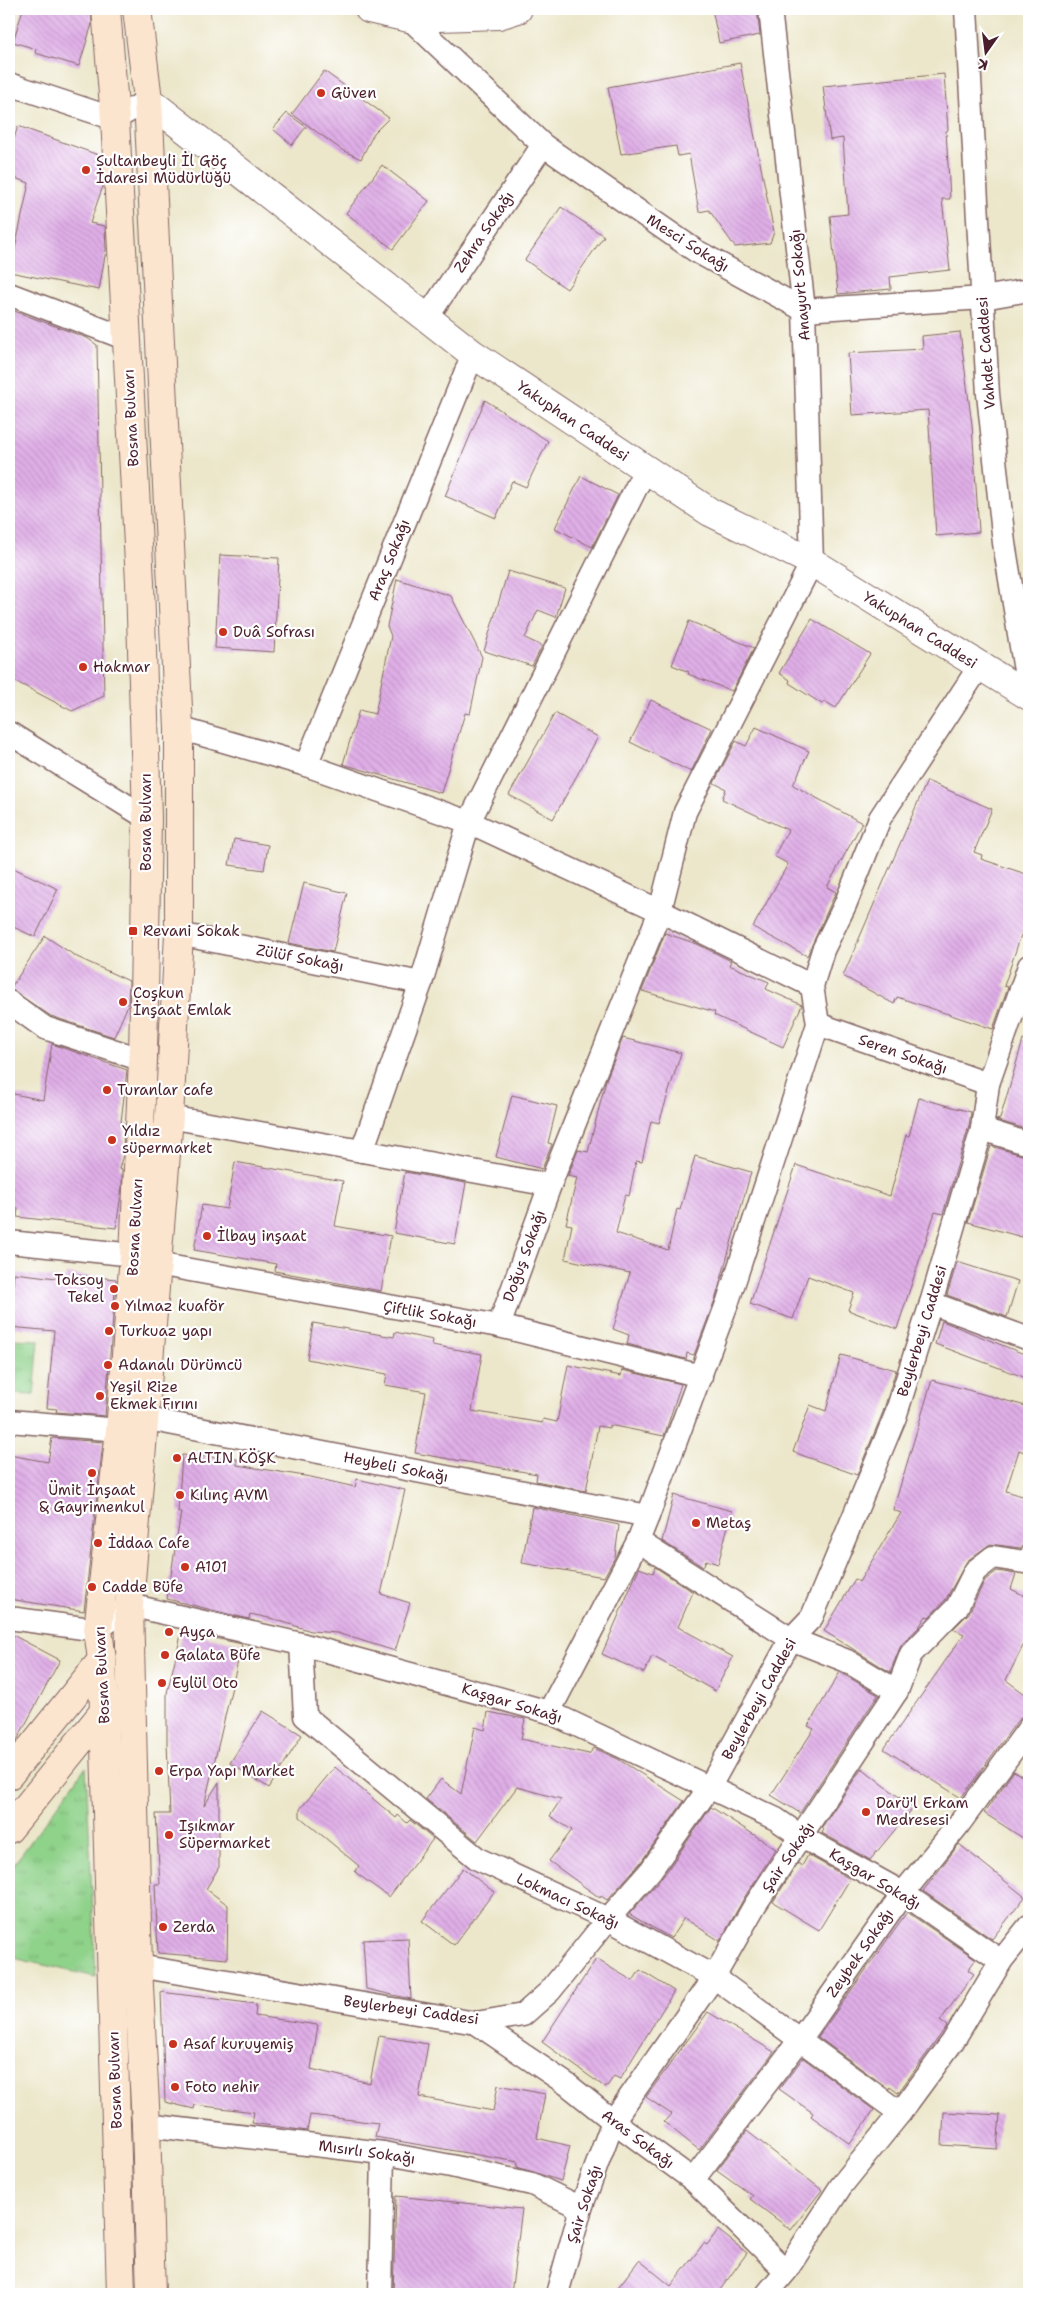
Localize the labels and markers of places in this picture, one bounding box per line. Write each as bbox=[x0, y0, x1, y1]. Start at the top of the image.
place label: Güven bbox=[331, 83, 376, 103]
marker: Güven bbox=[315, 87, 327, 99]
place label: Sultanbeyli İl Göç İdaresi Müdürlüğü bbox=[96, 151, 231, 188]
marker: Sultanbeyli İl Göç İdaresi Müdürlüğü bbox=[80, 164, 92, 176]
place label: Duâ Sofrası bbox=[233, 622, 315, 642]
marker: Duâ Sofrası bbox=[217, 626, 229, 638]
place label: Hakmar bbox=[93, 657, 151, 677]
marker: Hakmar bbox=[77, 661, 89, 673]
place label: Revani Sokak bbox=[143, 921, 240, 941]
marker: Revani Sokak bbox=[127, 925, 139, 937]
place label: Coşkun İnşaat Emlak bbox=[133, 983, 232, 1020]
marker: Coşkun İnşaat Emlak bbox=[117, 996, 129, 1008]
place label: Turanlar cafe bbox=[117, 1080, 213, 1100]
marker: Turanlar cafe bbox=[101, 1084, 113, 1096]
place label: Yıldız süpermarket bbox=[122, 1121, 213, 1158]
marker: Yıldız süpermarket bbox=[106, 1134, 118, 1146]
place label: İlbay inşaat bbox=[217, 1226, 307, 1246]
marker: İlbay inşaat bbox=[201, 1230, 213, 1242]
place label: Toksoy Tekel bbox=[54, 1270, 104, 1307]
marker: Toksoy Tekel bbox=[108, 1283, 120, 1295]
place label: Yılmaz kuaför bbox=[125, 1296, 225, 1316]
marker: Yılmaz kuaför bbox=[109, 1300, 121, 1312]
place label: Turkuaz yapı bbox=[119, 1321, 212, 1341]
marker: Turkuaz yapı bbox=[103, 1325, 115, 1337]
place label: Adanalı Dürümcü bbox=[118, 1355, 242, 1375]
marker: Adanalı Dürümcü bbox=[102, 1359, 114, 1371]
place label: Yeşil Rize Ekmek Fırını bbox=[110, 1377, 198, 1414]
marker: Yeşil Rize Ekmek Fırını bbox=[94, 1390, 106, 1402]
place label: ALTIN KÖŞK bbox=[187, 1448, 276, 1468]
marker: ALTIN KÖŞK bbox=[171, 1452, 183, 1464]
marker: Ümit İnşaat & Gayrimenkul bbox=[86, 1467, 98, 1479]
place label: Ümit İnşaat & Gayrimenkul bbox=[39, 1480, 145, 1517]
place label: Kılınç AVM bbox=[190, 1485, 268, 1505]
marker: Kılınç AVM bbox=[174, 1489, 186, 1501]
place label: Metaş bbox=[706, 1513, 752, 1533]
marker: Metaş bbox=[690, 1517, 702, 1529]
place label: İddaa Cafe bbox=[108, 1533, 190, 1553]
marker: İddaa Cafe bbox=[92, 1537, 104, 1549]
place label: A101 bbox=[195, 1557, 227, 1577]
marker: A101 bbox=[179, 1561, 191, 1573]
place label: Cadde Büfe bbox=[102, 1577, 184, 1597]
marker: Cadde Büfe bbox=[86, 1581, 98, 1593]
place label: Ayça bbox=[179, 1622, 216, 1642]
marker: Ayça bbox=[163, 1626, 175, 1638]
place label: Galata Büfe bbox=[175, 1645, 261, 1665]
marker: Galata Büfe bbox=[159, 1649, 171, 1661]
place label: Eylül Oto bbox=[172, 1673, 238, 1693]
marker: Eylül Oto bbox=[156, 1677, 168, 1689]
place label: Erpa Yapı Market bbox=[169, 1761, 295, 1781]
marker: Erpa Yapı Market bbox=[153, 1765, 165, 1777]
place label: Darü'l Erkam Medresesi bbox=[876, 1793, 969, 1830]
marker: Darü'l Erkam Medresesi bbox=[860, 1806, 872, 1818]
place label: Işıkmar Süpermarket bbox=[179, 1816, 271, 1853]
marker: Işıkmar Süpermarket bbox=[163, 1829, 175, 1841]
place label: Zerda bbox=[173, 1917, 216, 1937]
marker: Zerda bbox=[157, 1921, 169, 1933]
place label: Asaf kuruyemiş bbox=[183, 2034, 294, 2054]
marker: Asaf kuruyemiş bbox=[167, 2038, 179, 2050]
place label: Foto nehir bbox=[185, 2077, 260, 2097]
marker: Foto nehir bbox=[169, 2081, 181, 2093]

